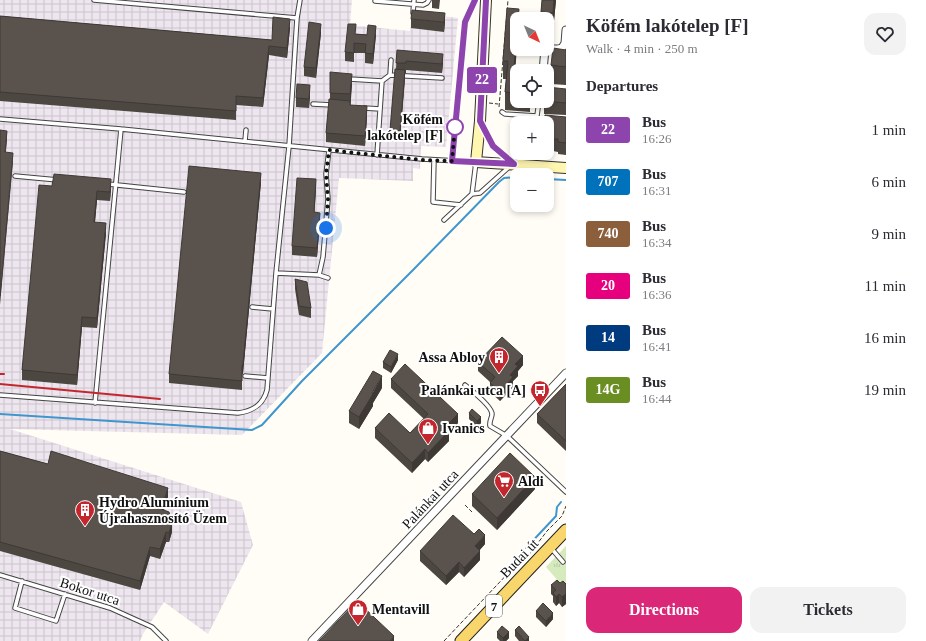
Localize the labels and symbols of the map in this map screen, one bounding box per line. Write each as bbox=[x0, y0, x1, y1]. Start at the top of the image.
north arrow bbox=[510, 12, 554, 56]
line badge: 22 bbox=[464, 67, 500, 93]
place label: Köfém lakótelep [F] bbox=[367, 112, 443, 143]
marker: Köfém lakótelep [F] bbox=[446, 118, 464, 136]
your location bbox=[316, 218, 336, 238]
building icon: Assa Abloy bbox=[488, 346, 510, 374]
place label: Assa Abloy bbox=[418, 350, 485, 365]
bus stop icon: Palánkai utca [A] bbox=[529, 379, 551, 407]
place label: Palánkai utca [A] bbox=[421, 383, 526, 398]
shop icon: Ivanics bbox=[417, 417, 439, 445]
place label: Ivanics bbox=[442, 421, 485, 436]
street label: Palánkai utca bbox=[399, 466, 462, 532]
supermarket icon: Aldi bbox=[493, 470, 515, 498]
place label: Aldi bbox=[518, 474, 544, 489]
place label: Hydro Alumínium Újrahasznosító Üzem bbox=[99, 495, 227, 526]
building icon: Hydro Alumínium Újrahasznosító Üzem bbox=[74, 499, 96, 527]
street label: Budai út bbox=[497, 536, 541, 581]
street label: Bokor utca bbox=[58, 575, 122, 608]
road number: 7 bbox=[486, 595, 502, 617]
shop icon: Mentavill bbox=[347, 598, 369, 626]
place label: Mentavill bbox=[372, 602, 430, 617]

